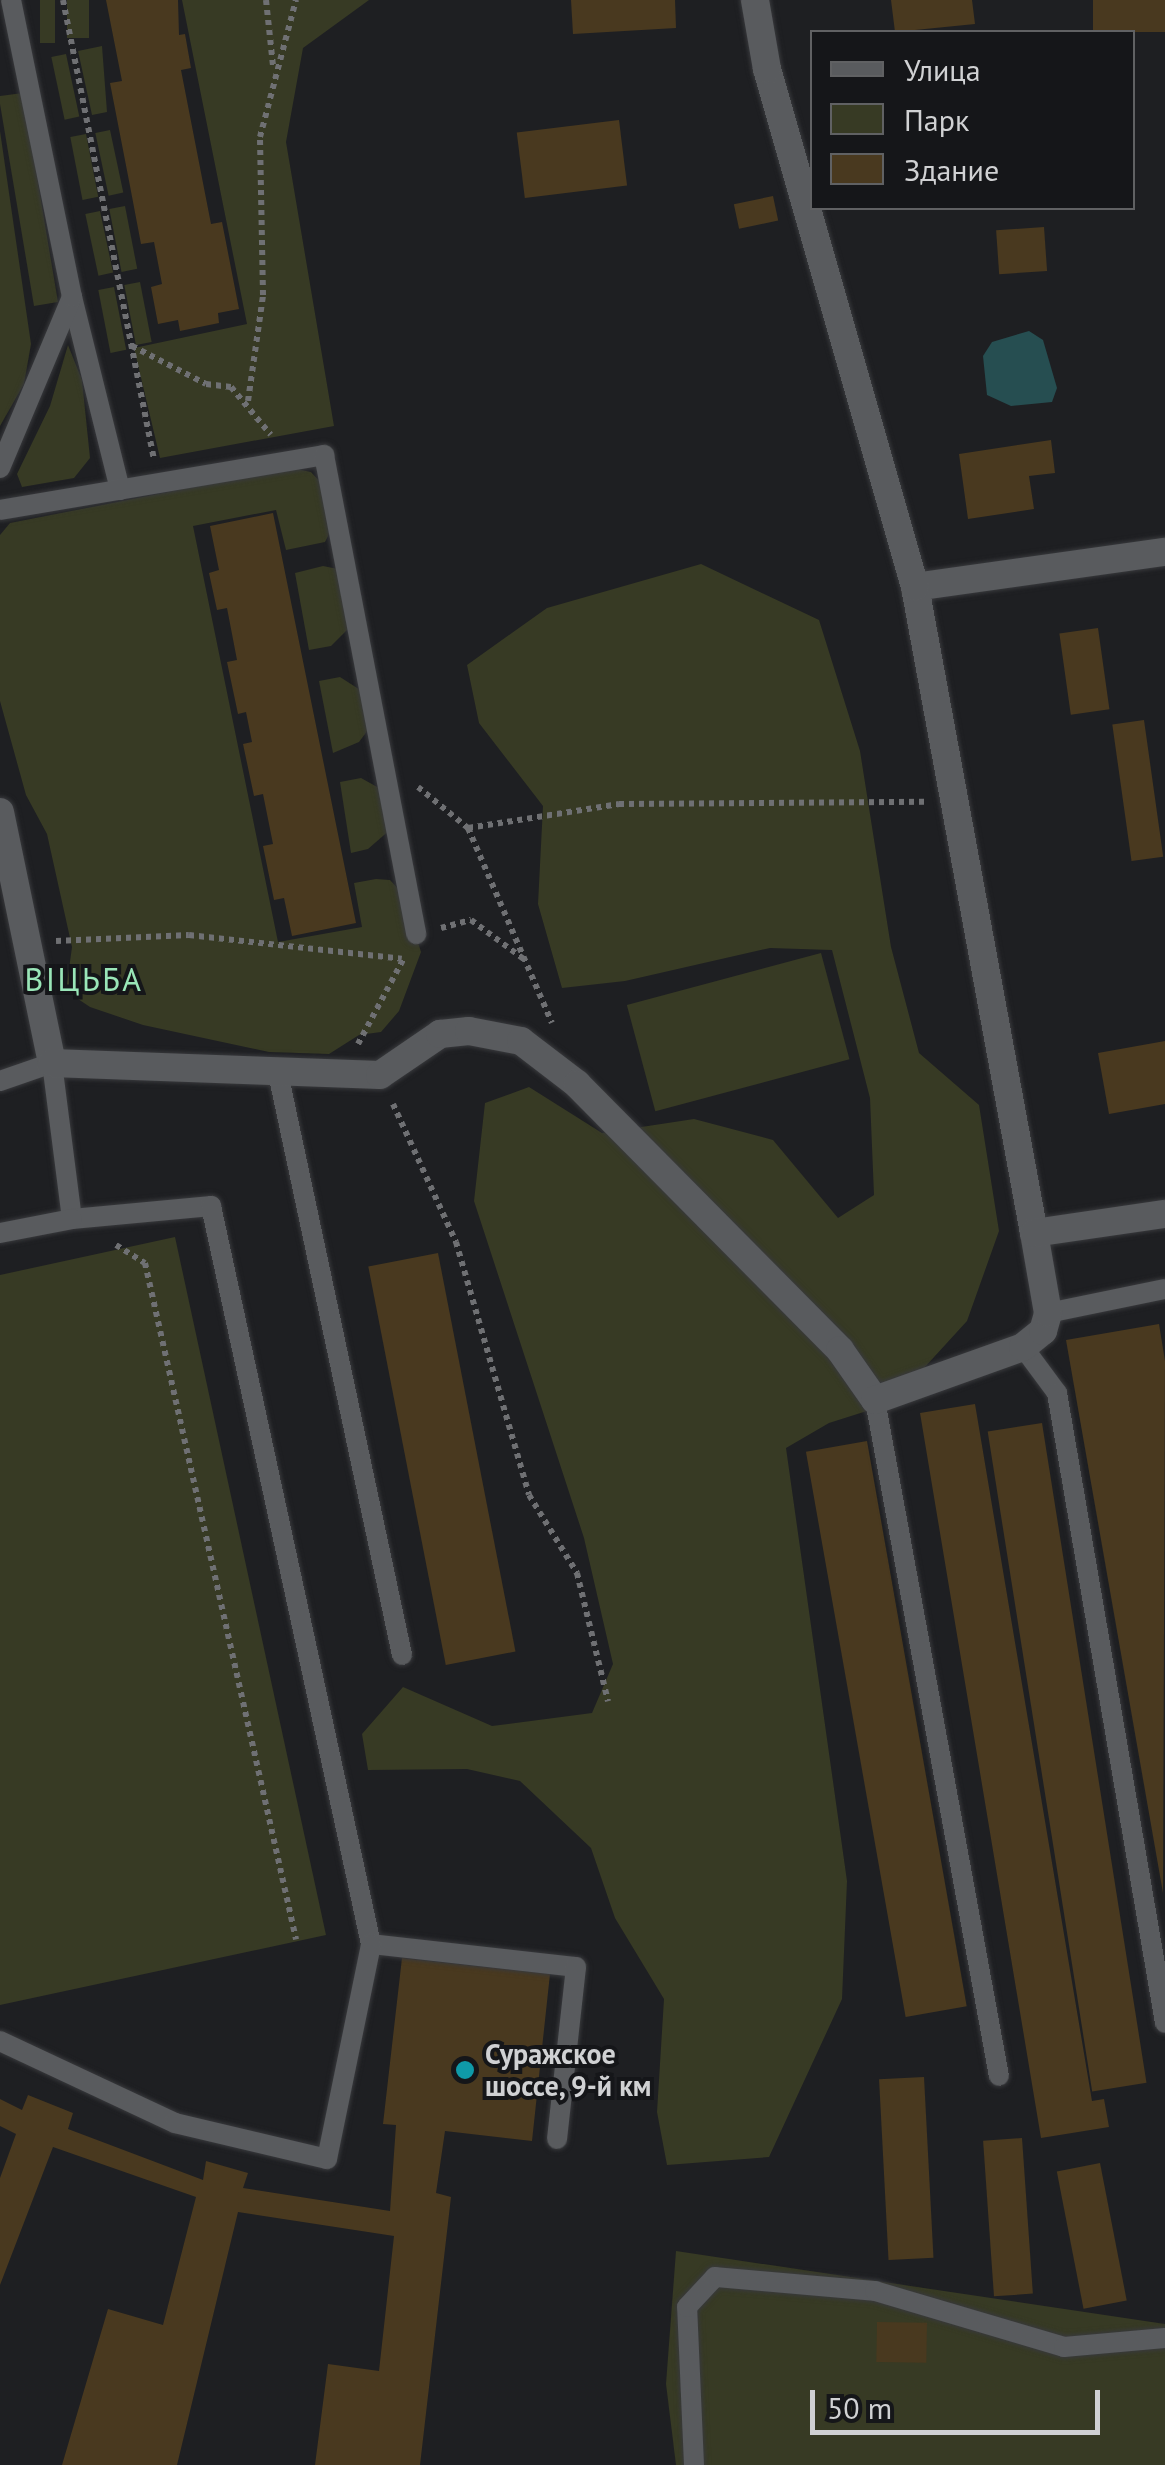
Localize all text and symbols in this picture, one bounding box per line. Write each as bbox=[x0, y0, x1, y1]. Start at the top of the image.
legend bbox=[810, 30, 1135, 210]
text: Улица bbox=[904, 50, 981, 89]
text: Парк bbox=[904, 100, 969, 139]
text: Здание bbox=[904, 150, 999, 189]
district label: ВІЦЬБА bbox=[24, 960, 144, 998]
place label: Суражское шоссе, 9-й км bbox=[485, 2037, 653, 2103]
marker: Суражское шоссе, 9-й км bbox=[454, 2059, 476, 2081]
scale bar bbox=[815, 2370, 1105, 2432]
text: 50 m bbox=[827, 2388, 892, 2427]

